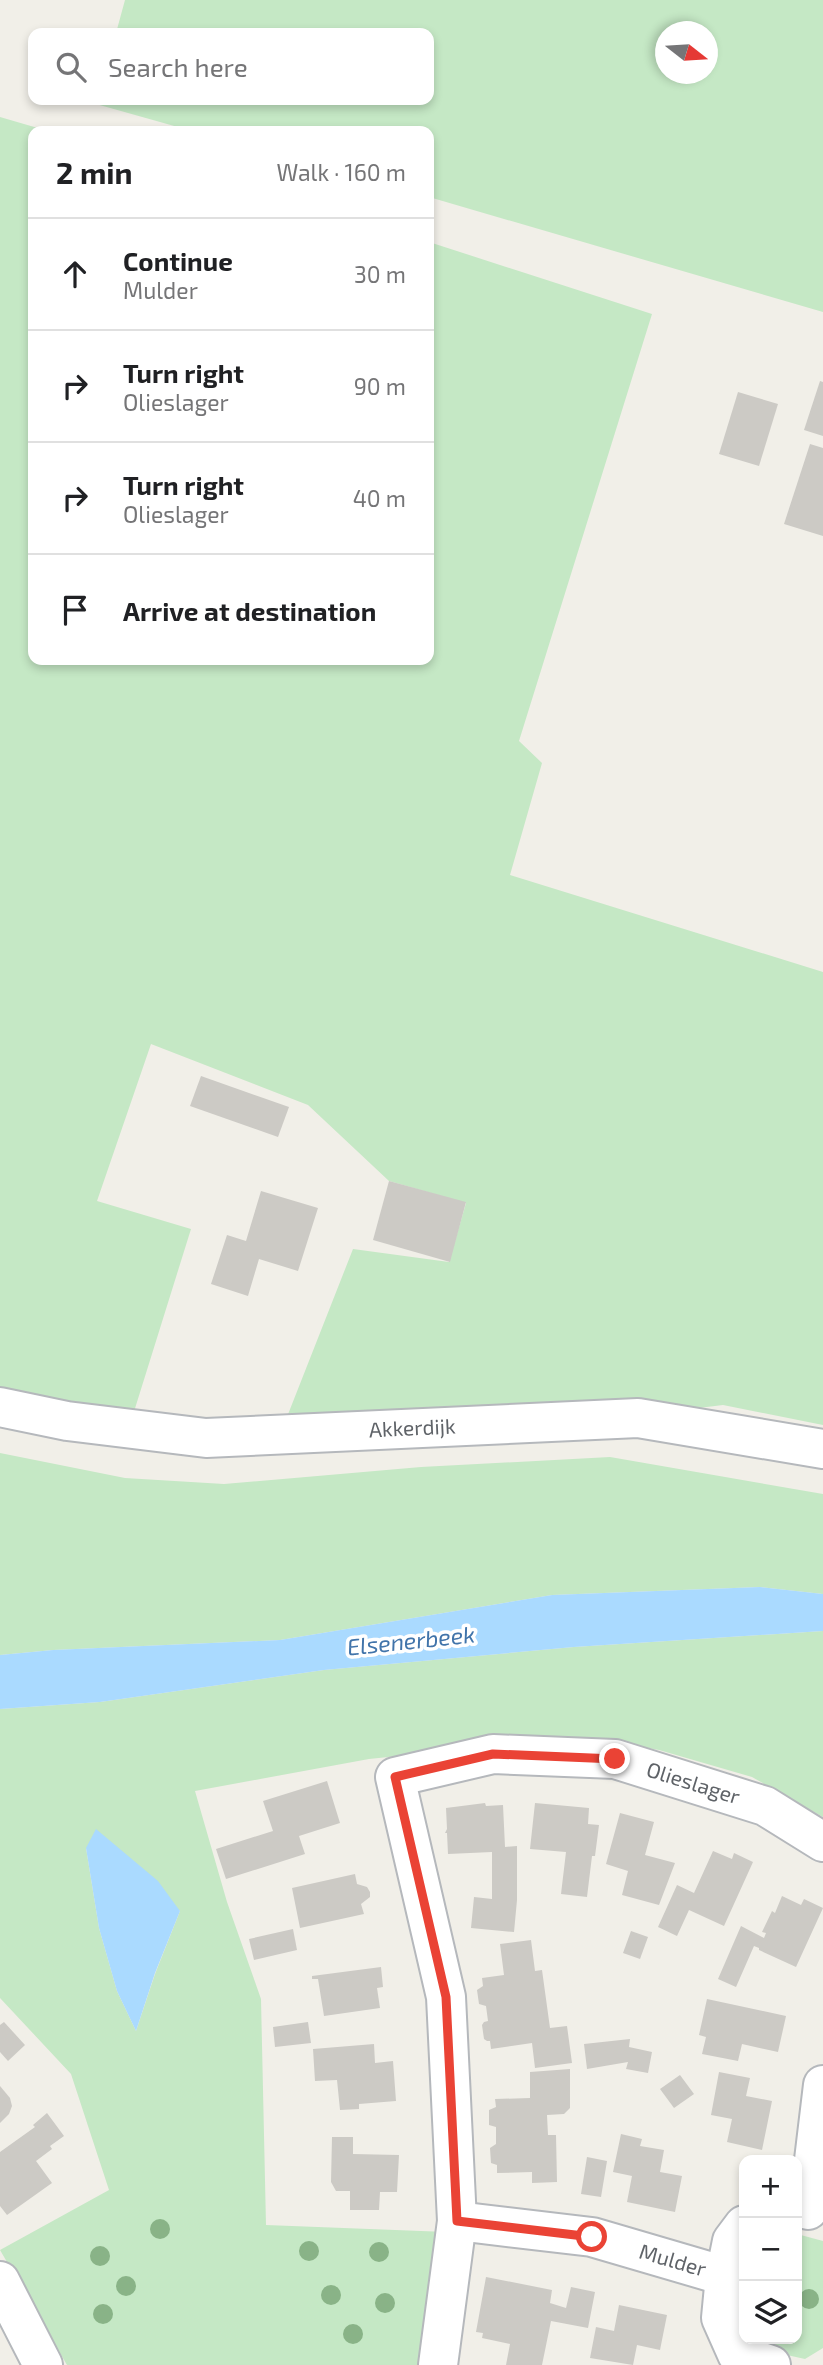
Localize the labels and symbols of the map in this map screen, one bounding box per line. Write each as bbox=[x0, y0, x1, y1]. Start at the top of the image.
north arrow bbox=[655, 21, 718, 84]
street label: Akkerdijk bbox=[368, 1412, 456, 1441]
water label: Elsenerbeek bbox=[346, 1619, 476, 1661]
route end bbox=[599, 1743, 630, 1774]
street label: Olieslager bbox=[644, 1756, 744, 1809]
route start bbox=[576, 2221, 607, 2252]
street label: Mulder bbox=[637, 2238, 710, 2281]

